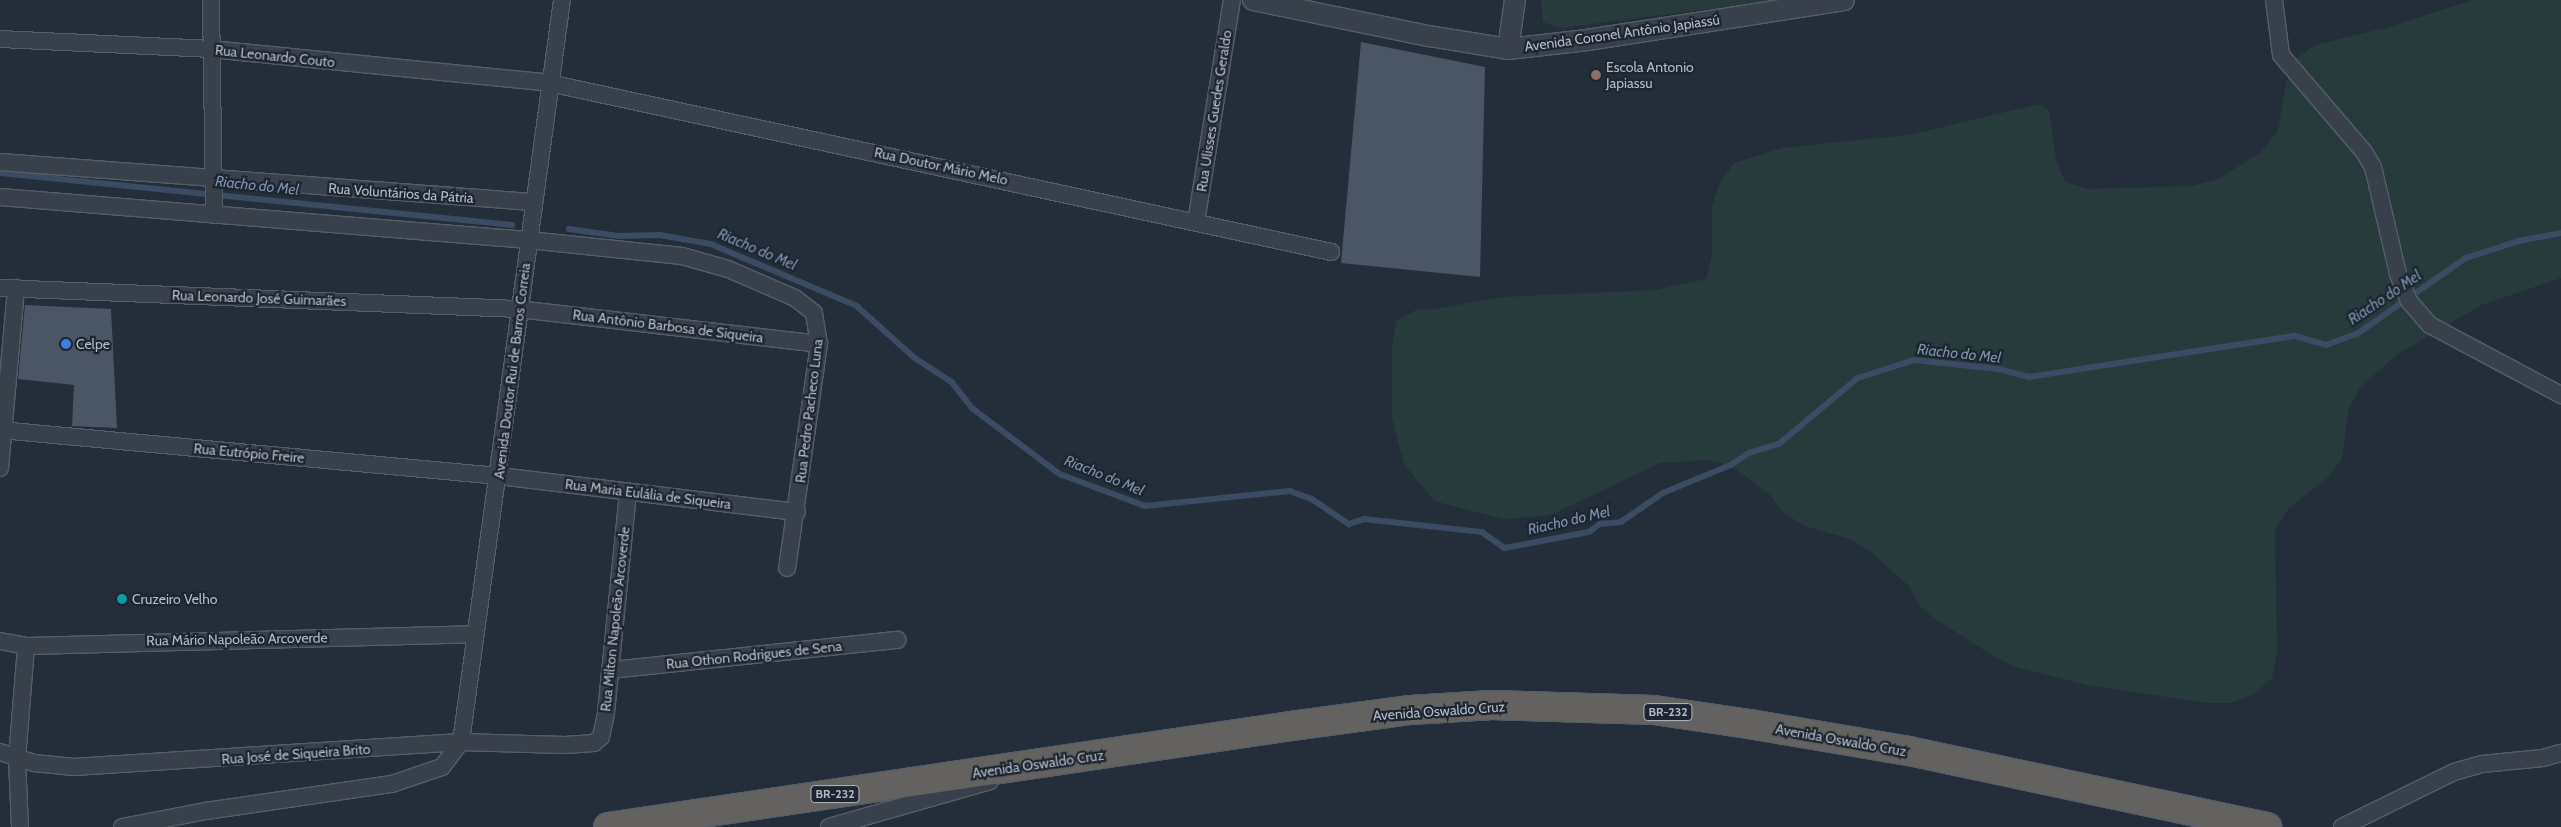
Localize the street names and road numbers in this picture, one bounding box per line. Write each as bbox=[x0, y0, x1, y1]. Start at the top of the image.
street label: Avenida Coronel Antônio Japiassú bbox=[1523, 11, 1721, 55]
street label: Rua Ulisses Guedes Geraldo bbox=[1193, 29, 1235, 193]
street label: Rua Leonardo Couto bbox=[214, 41, 336, 71]
street label: Rua Doutor Mário Melo bbox=[873, 144, 1009, 188]
street label: Rua Voluntários da Pátria bbox=[328, 180, 474, 206]
street label: Avenida Doutor Rui de Barros Correia bbox=[490, 262, 534, 480]
street label: Rua Leonardo José Guimarães bbox=[172, 287, 346, 309]
street label: Rua Antônio Barbosa de Siqueira bbox=[572, 306, 764, 346]
street label: Rua Pedro Pacheco Luna bbox=[792, 338, 826, 484]
street label: Rua Eutrópio Freire bbox=[193, 440, 305, 466]
street label: Rua Maria Eulália de Siqueira bbox=[564, 475, 732, 513]
street label: Rua Milton Napoleão Arcoverde bbox=[597, 526, 633, 712]
street label: Rua Mário Napoleão Arcoverde bbox=[146, 629, 328, 649]
street label: Rua Othon Rodrigues de Sena bbox=[665, 637, 843, 673]
street label: Avenida Oswaldo Cruz bbox=[1372, 698, 1506, 724]
road number: BR-232 bbox=[1643, 702, 1693, 722]
street label: Avenida Oswaldo Cruz bbox=[1774, 720, 1908, 760]
street label: Rua José de Siqueira Brito bbox=[221, 740, 371, 768]
street label: Avenida Oswaldo Cruz bbox=[971, 746, 1105, 782]
road number: BR-232 bbox=[810, 784, 860, 804]

